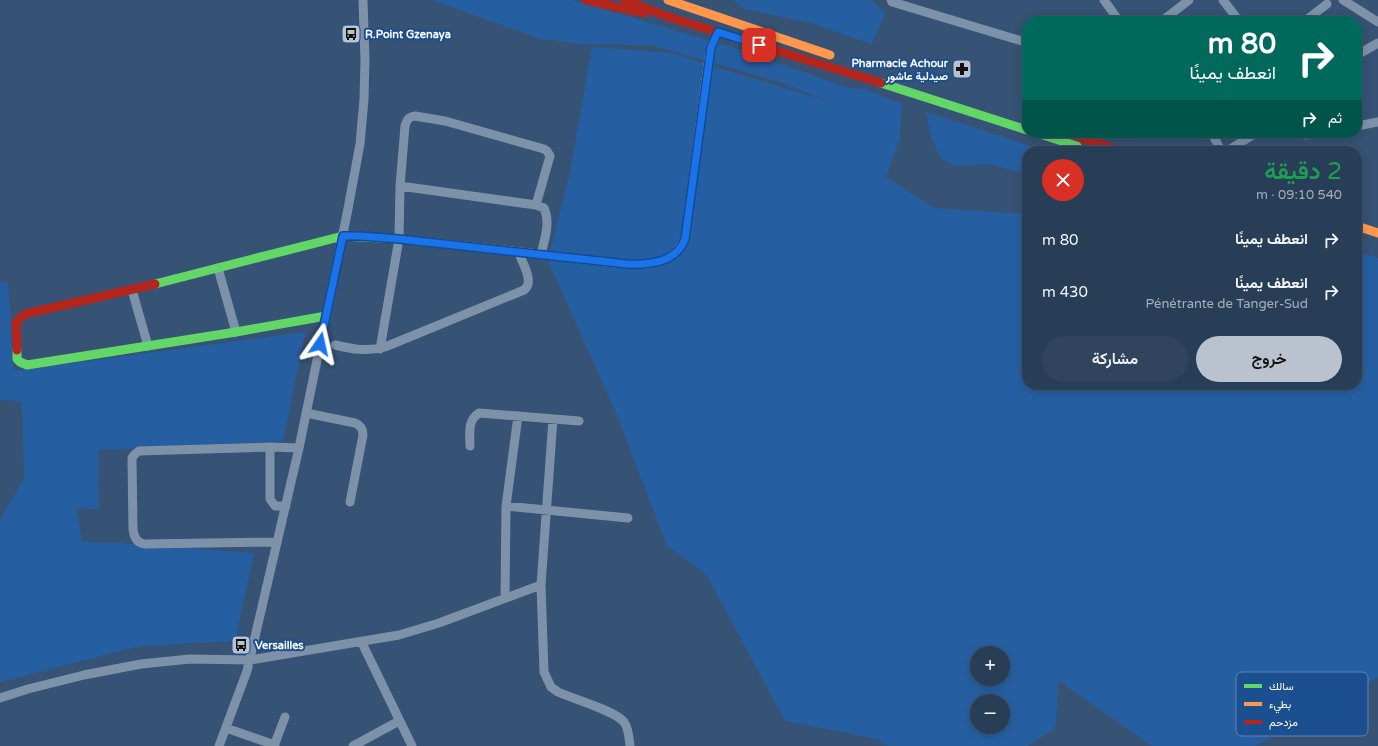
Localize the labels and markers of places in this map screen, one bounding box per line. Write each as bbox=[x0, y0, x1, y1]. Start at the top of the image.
bus stop icon: R.Point Gzenaya bbox=[340, 23, 362, 45]
place label: R.Point Gzenaya bbox=[365, 28, 451, 42]
pin bbox=[742, 28, 776, 62]
place label: Pharmacie Achour صيدلية عاشور bbox=[851, 57, 949, 83]
pharmacy icon: Pharmacie Achour صيدلية عاشور bbox=[951, 58, 973, 80]
bus stop icon: Versailles bbox=[230, 634, 252, 656]
place label: Versailles bbox=[255, 639, 304, 652]

